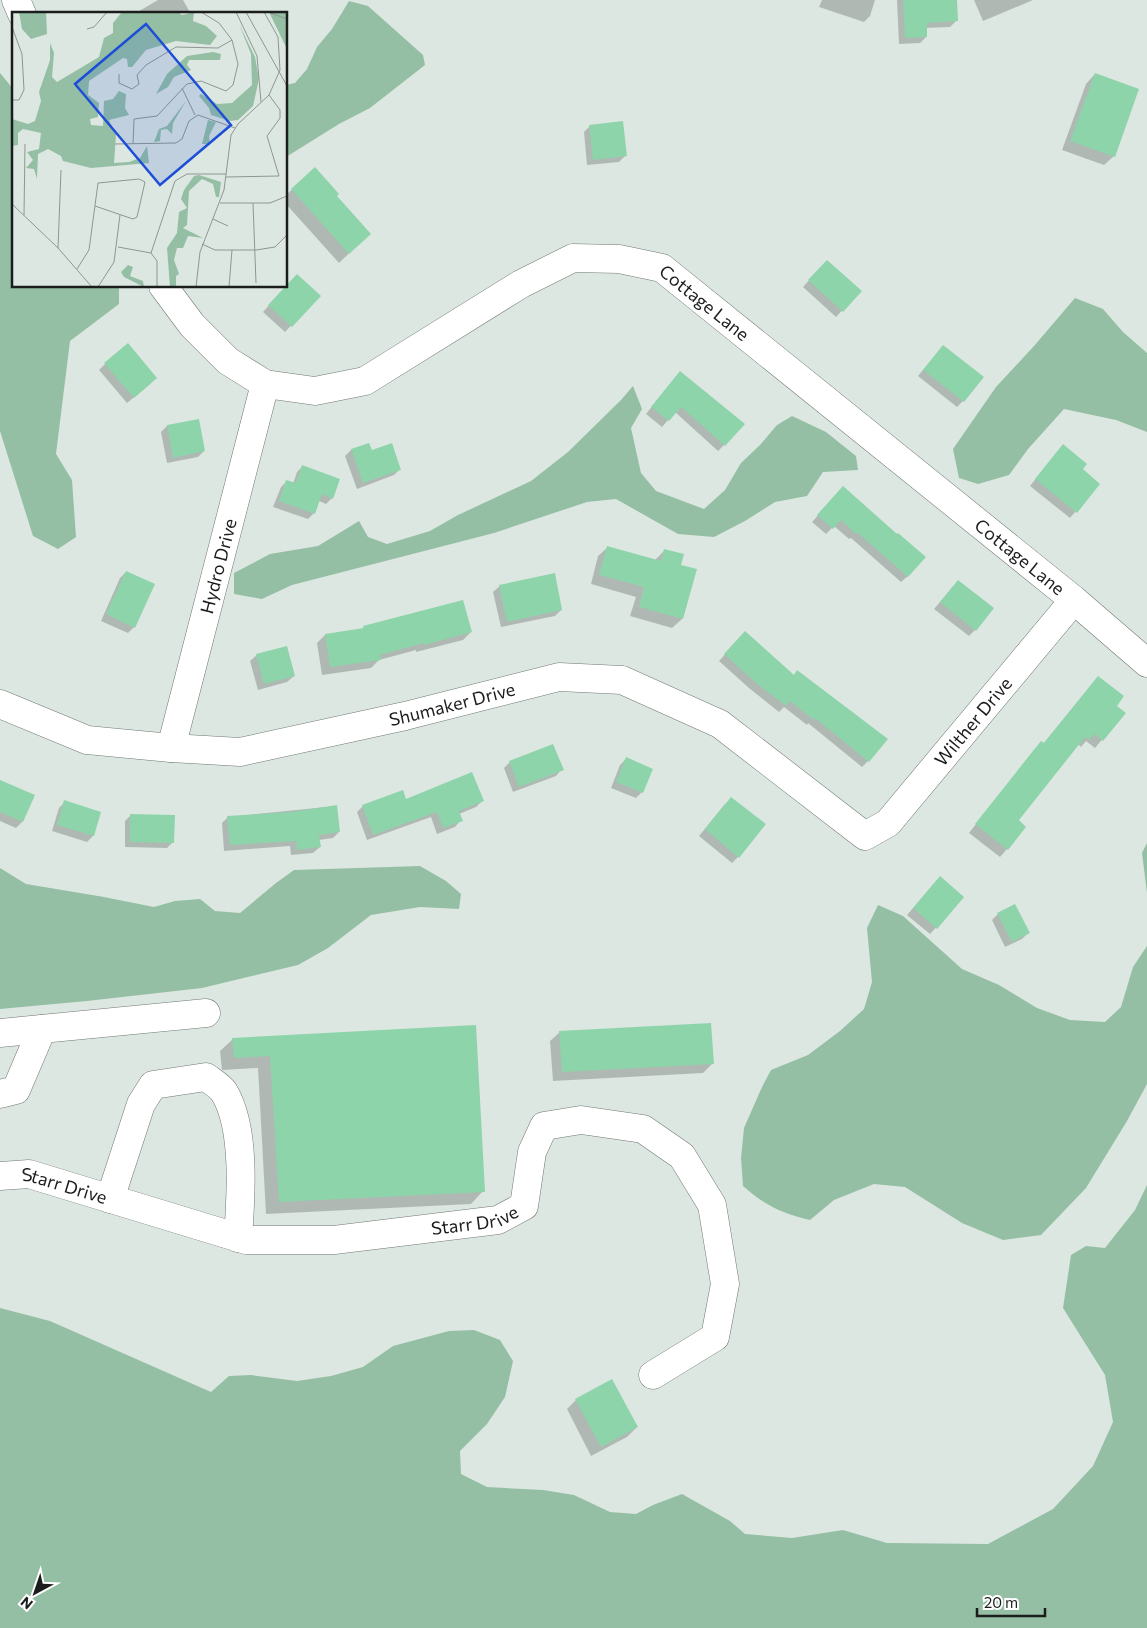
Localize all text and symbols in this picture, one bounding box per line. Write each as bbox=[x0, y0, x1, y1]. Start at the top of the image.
inset map bbox=[12, 12, 288, 288]
street label: Cottage Lane bbox=[655, 259, 754, 345]
street label: Cottage Lane bbox=[970, 514, 1069, 599]
street label: Hydro Drive bbox=[195, 516, 241, 616]
street label: Wilther Drive bbox=[929, 672, 1016, 770]
street label: Shumaker Drive bbox=[387, 678, 517, 730]
street label: Starr Drive bbox=[21, 1163, 110, 1208]
street label: Starr Drive bbox=[430, 1200, 522, 1239]
north arrow bbox=[10, 1568, 60, 1618]
scale bar bbox=[977, 1586, 1044, 1618]
text: N bbox=[17, 1593, 36, 1613]
text: 20 m bbox=[984, 1593, 1018, 1611]

